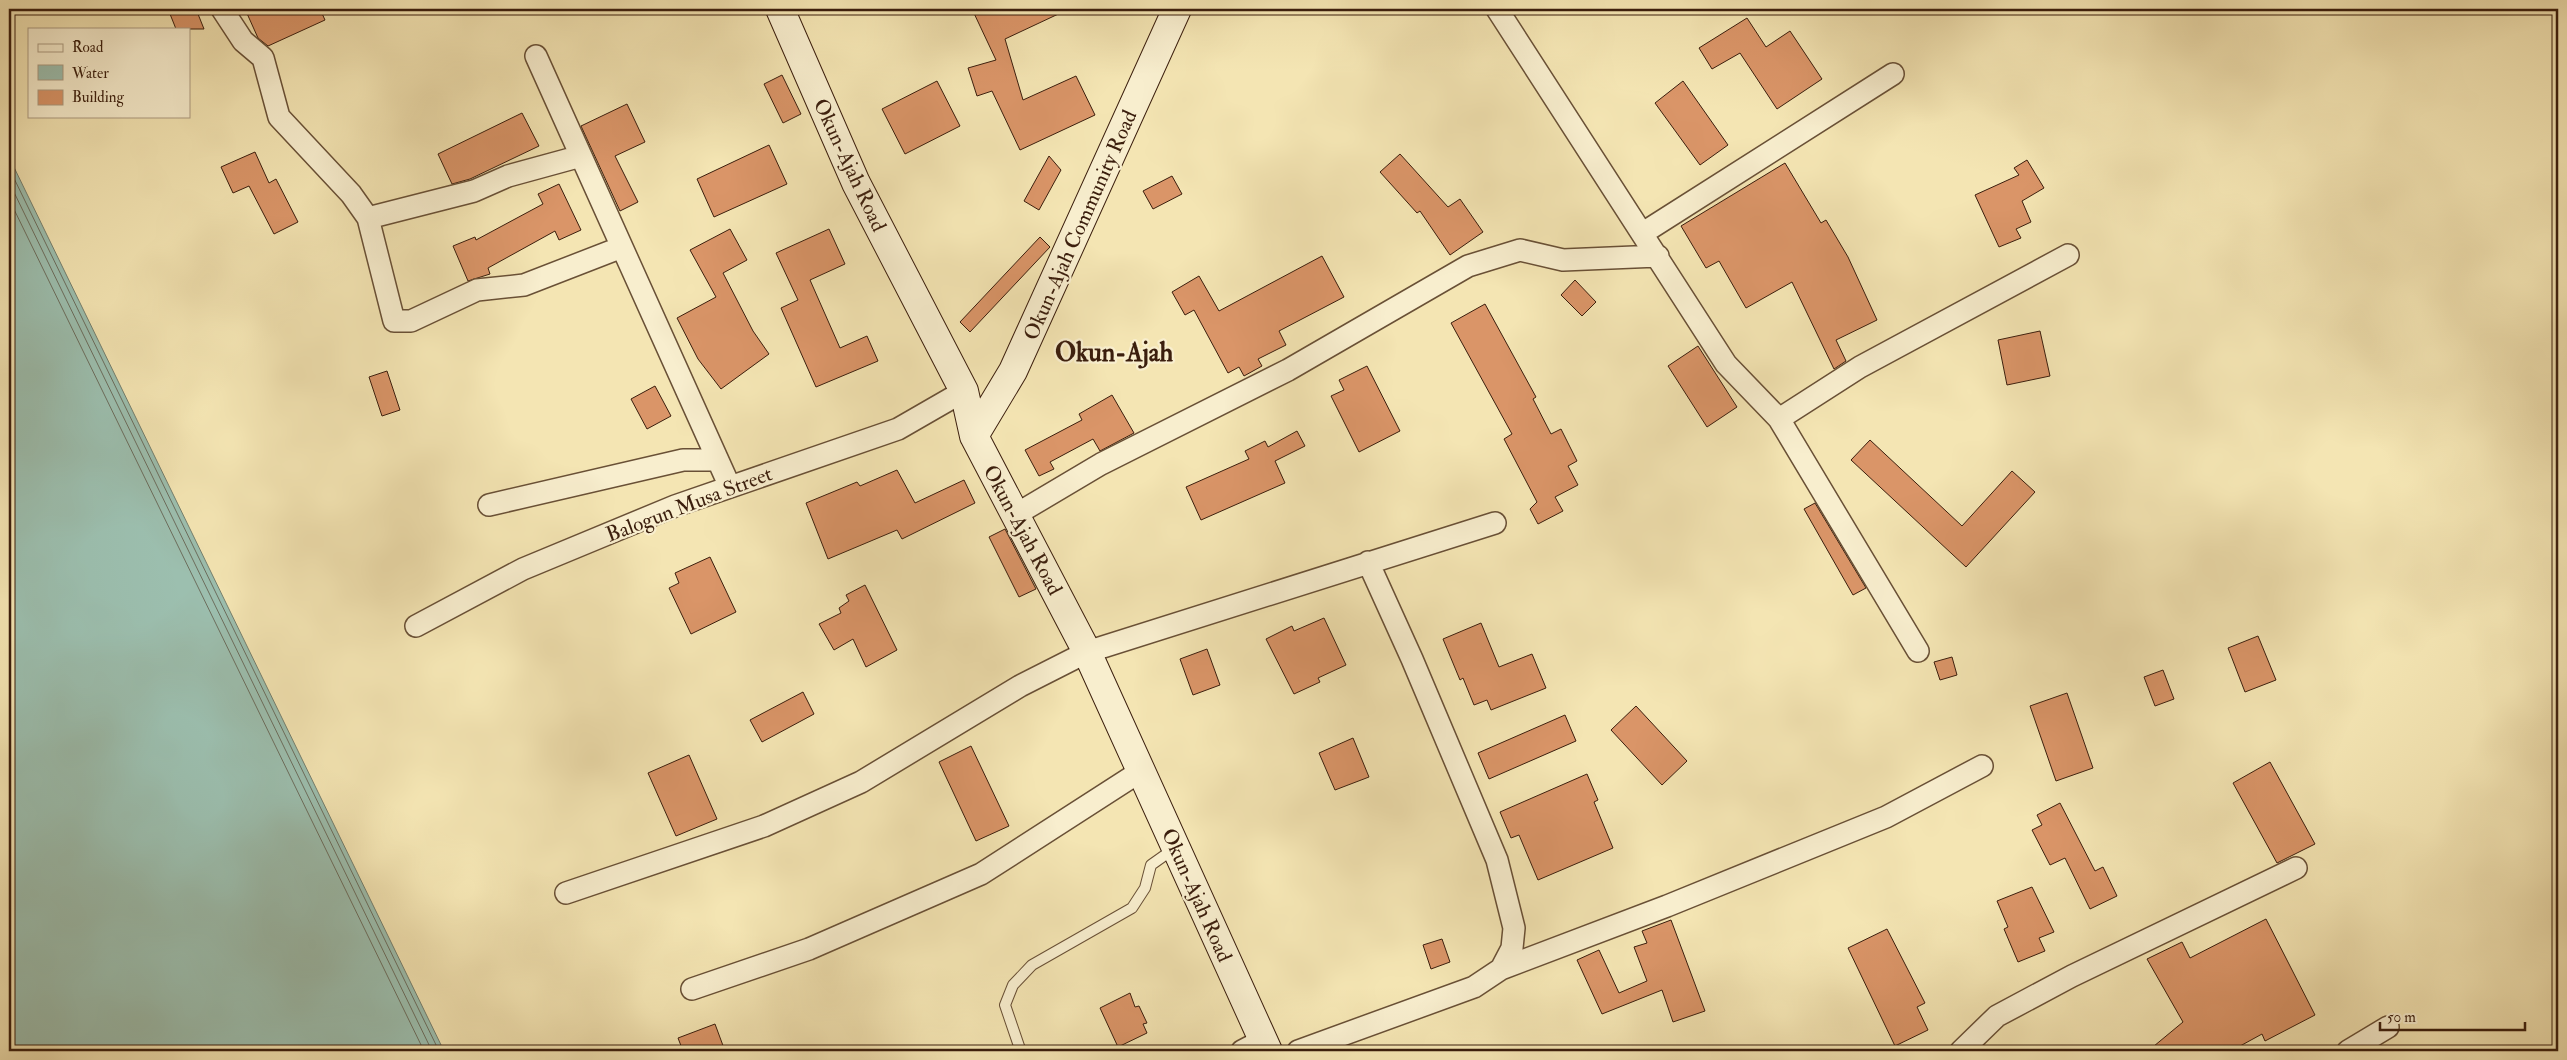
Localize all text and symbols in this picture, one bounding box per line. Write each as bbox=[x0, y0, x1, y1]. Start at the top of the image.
legend bbox=[28, 28, 190, 118]
text: Road bbox=[72, 38, 104, 57]
text: Water bbox=[71, 64, 109, 83]
text: Building bbox=[72, 88, 124, 107]
street label: Okun-Ajah Road bbox=[807, 94, 892, 237]
street label: Okun-Ajah Community Road bbox=[1017, 105, 1144, 345]
district label: Okun-Ajah bbox=[1055, 337, 1173, 369]
street label: Balogun Musa Street bbox=[602, 460, 776, 549]
street label: Okun-Ajah Road bbox=[977, 460, 1069, 601]
street label: Okun-Ajah Road bbox=[1155, 824, 1238, 967]
scale bar bbox=[2380, 1000, 2524, 1032]
text: 50 m bbox=[2387, 1008, 2416, 1027]

